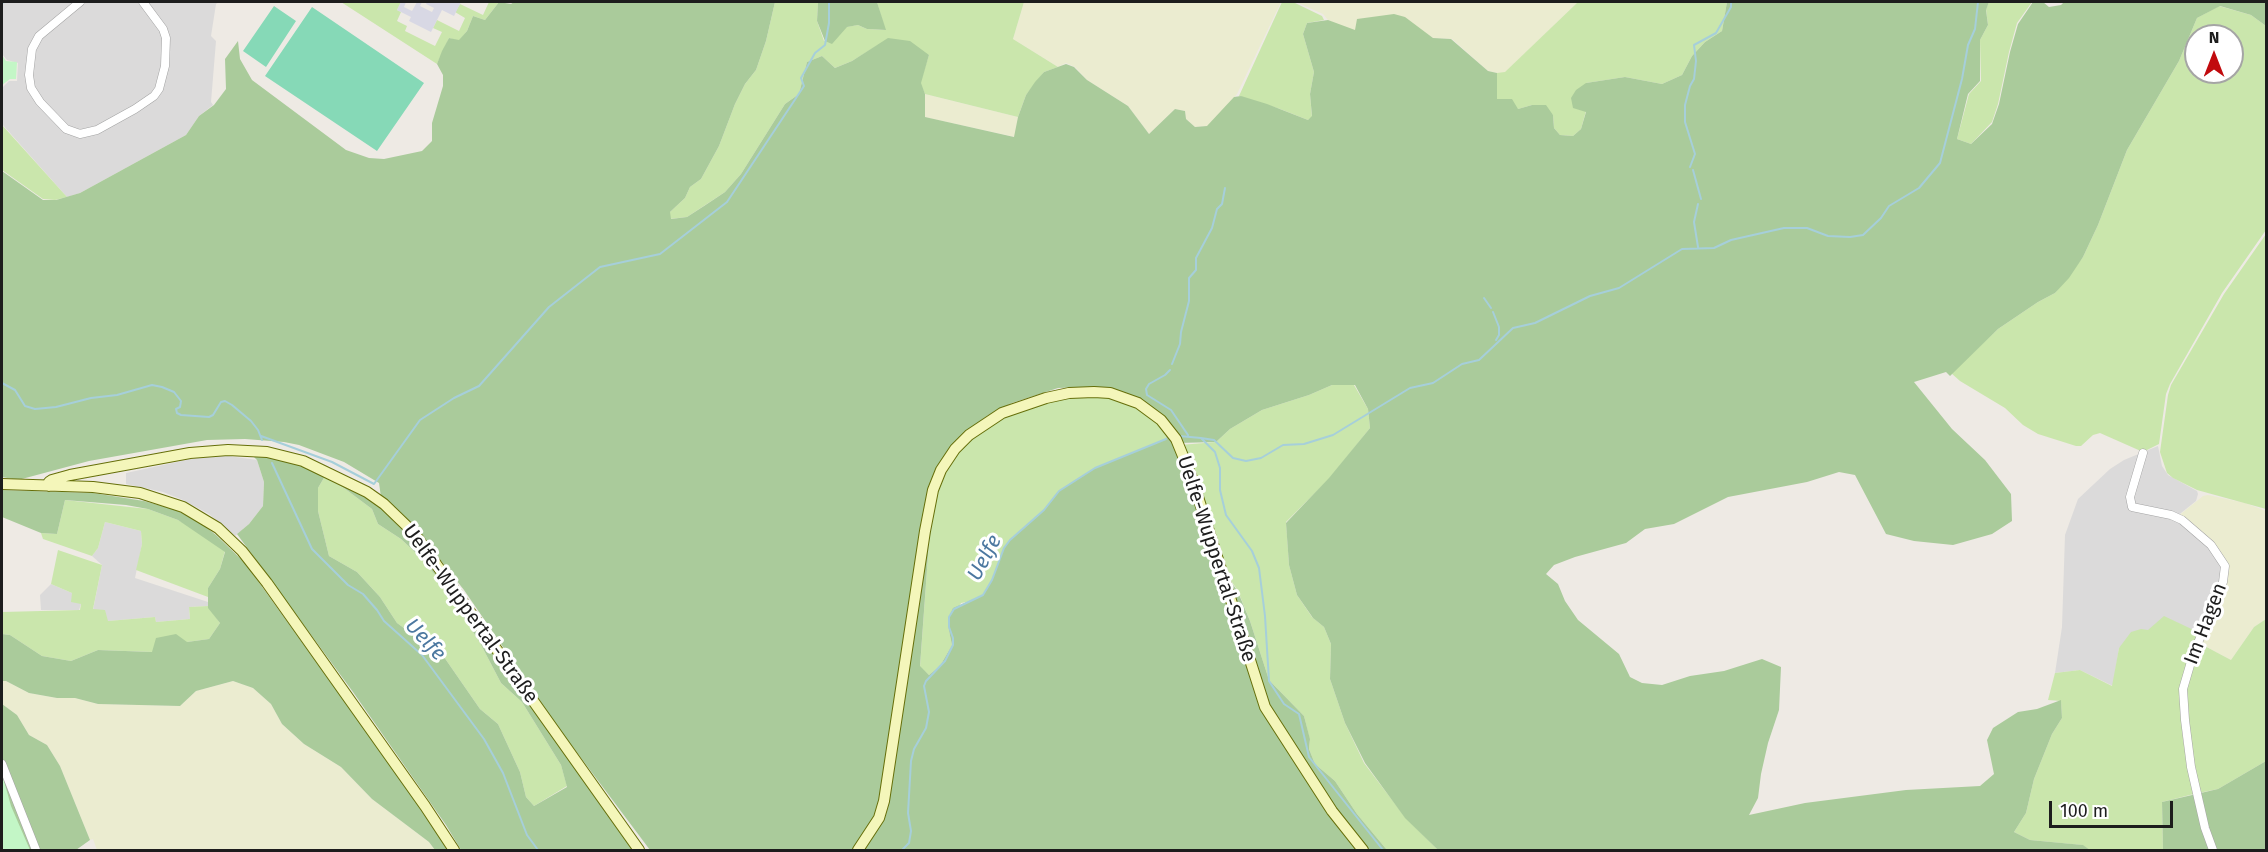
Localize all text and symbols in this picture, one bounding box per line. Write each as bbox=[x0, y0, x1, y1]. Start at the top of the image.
north arrow bbox=[2184, 24, 2244, 84]
text: N bbox=[2209, 28, 2219, 47]
street label: Uelfe-Wuppertal-Straße bbox=[1171, 453, 1261, 665]
street label: Uelfe-Wuppertal-Straße bbox=[397, 520, 543, 708]
water label: Uelfe bbox=[963, 531, 1007, 585]
street label: Im Hagen bbox=[2180, 580, 2232, 668]
water label: Uelfe bbox=[399, 614, 451, 666]
scale bar bbox=[2052, 789, 2176, 827]
text: 100 m bbox=[2060, 800, 2108, 822]

